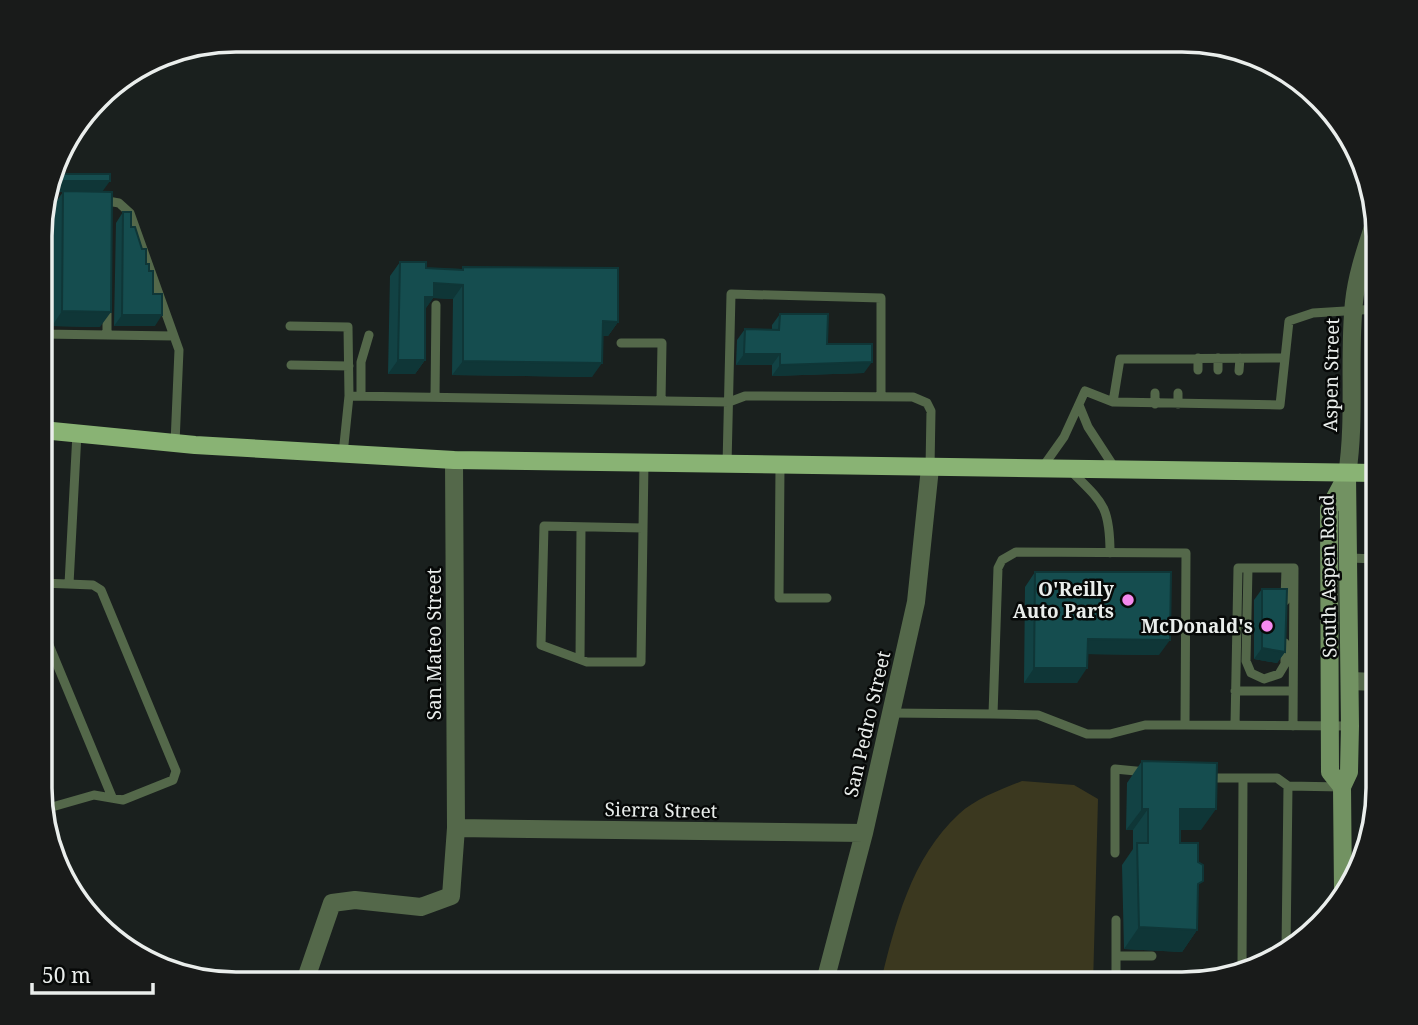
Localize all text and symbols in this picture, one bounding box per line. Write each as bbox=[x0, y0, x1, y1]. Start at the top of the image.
street label: Aspen Street bbox=[1317, 317, 1345, 432]
street label: South Aspen Road bbox=[1314, 494, 1342, 658]
street label: San Mateo Street bbox=[421, 567, 447, 720]
place label: O'Reilly Auto Parts bbox=[1013, 576, 1114, 624]
marker: O'Reilly Auto Parts bbox=[1120, 592, 1136, 608]
place label: McDonald's bbox=[1141, 613, 1253, 639]
marker: McDonald's bbox=[1259, 618, 1275, 634]
street label: San Pedro Street bbox=[838, 648, 897, 800]
street label: Sierra Street bbox=[604, 796, 718, 824]
scale bar bbox=[32, 951, 152, 995]
text: 50 m bbox=[42, 961, 91, 989]

